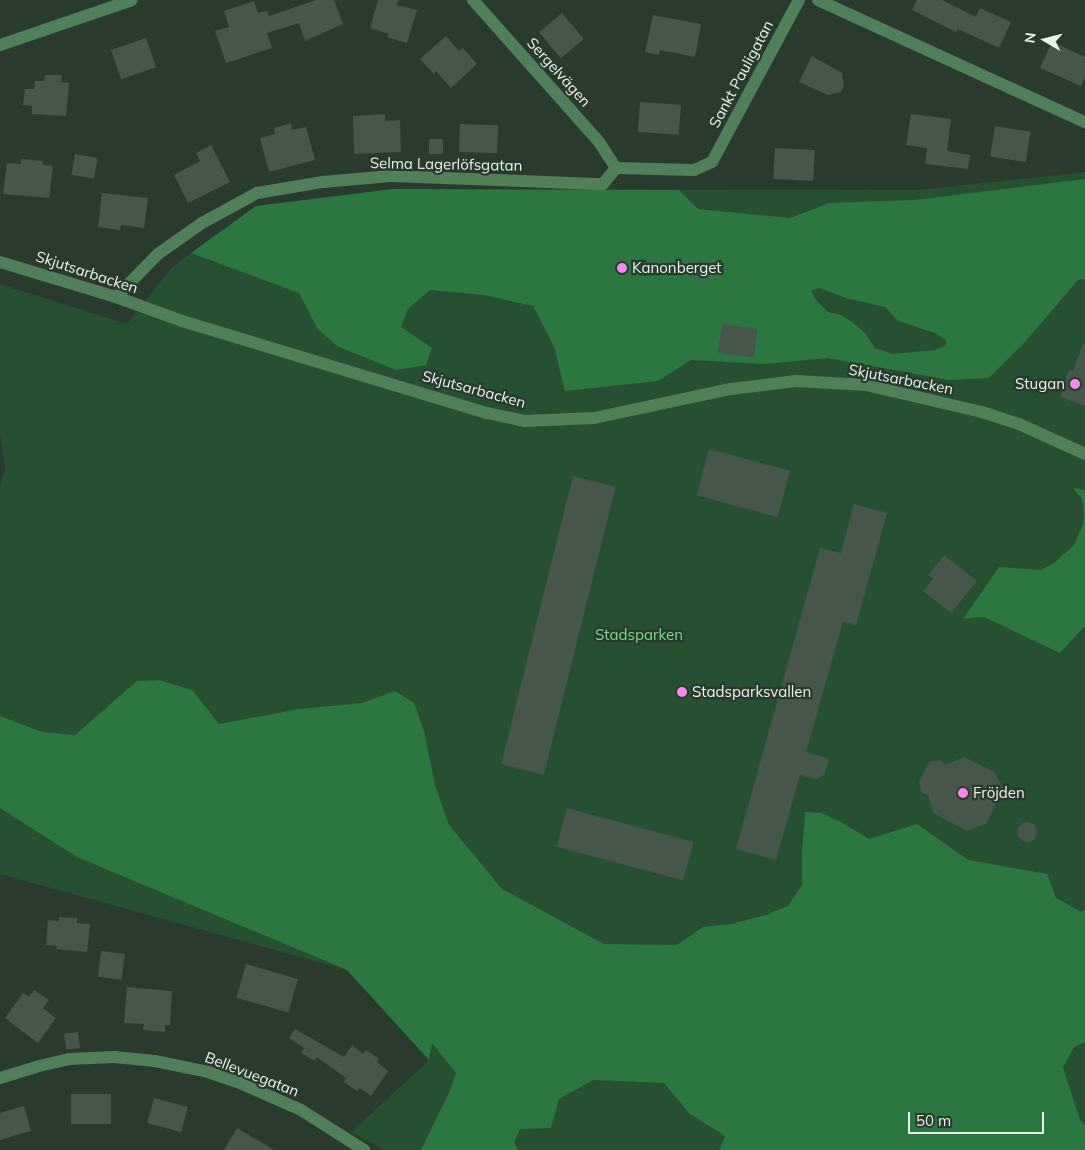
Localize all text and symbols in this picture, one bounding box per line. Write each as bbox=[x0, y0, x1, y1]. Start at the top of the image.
north arrow bbox=[1020, 15, 1070, 65]
street label: Sankt Pauligatan bbox=[705, 17, 777, 131]
text: N bbox=[1020, 31, 1040, 44]
street label: Sergelvägen bbox=[523, 34, 595, 110]
street label: Selma Lagerlöfsgatan bbox=[370, 154, 522, 174]
street label: Skjutsarbacken bbox=[34, 247, 140, 297]
place label: Kanonberget bbox=[632, 259, 722, 277]
marker: Kanonberget bbox=[616, 262, 628, 274]
street label: Skjutsarbacken bbox=[847, 360, 955, 398]
street label: Skjutsarbacken bbox=[420, 367, 528, 411]
place label: Stugan bbox=[1015, 375, 1065, 393]
marker: Stugan bbox=[1069, 378, 1081, 390]
park label: Stadsparken bbox=[595, 626, 683, 644]
place label: Stadsparksvallen bbox=[692, 683, 811, 701]
marker: Stadsparksvallen bbox=[676, 686, 688, 698]
place label: Fröjden bbox=[973, 784, 1025, 802]
marker: Fröjden bbox=[957, 787, 969, 799]
street label: Bellevuegatan bbox=[202, 1048, 302, 1100]
scale bar bbox=[910, 1102, 1046, 1134]
text: 50 m bbox=[916, 1111, 951, 1130]

